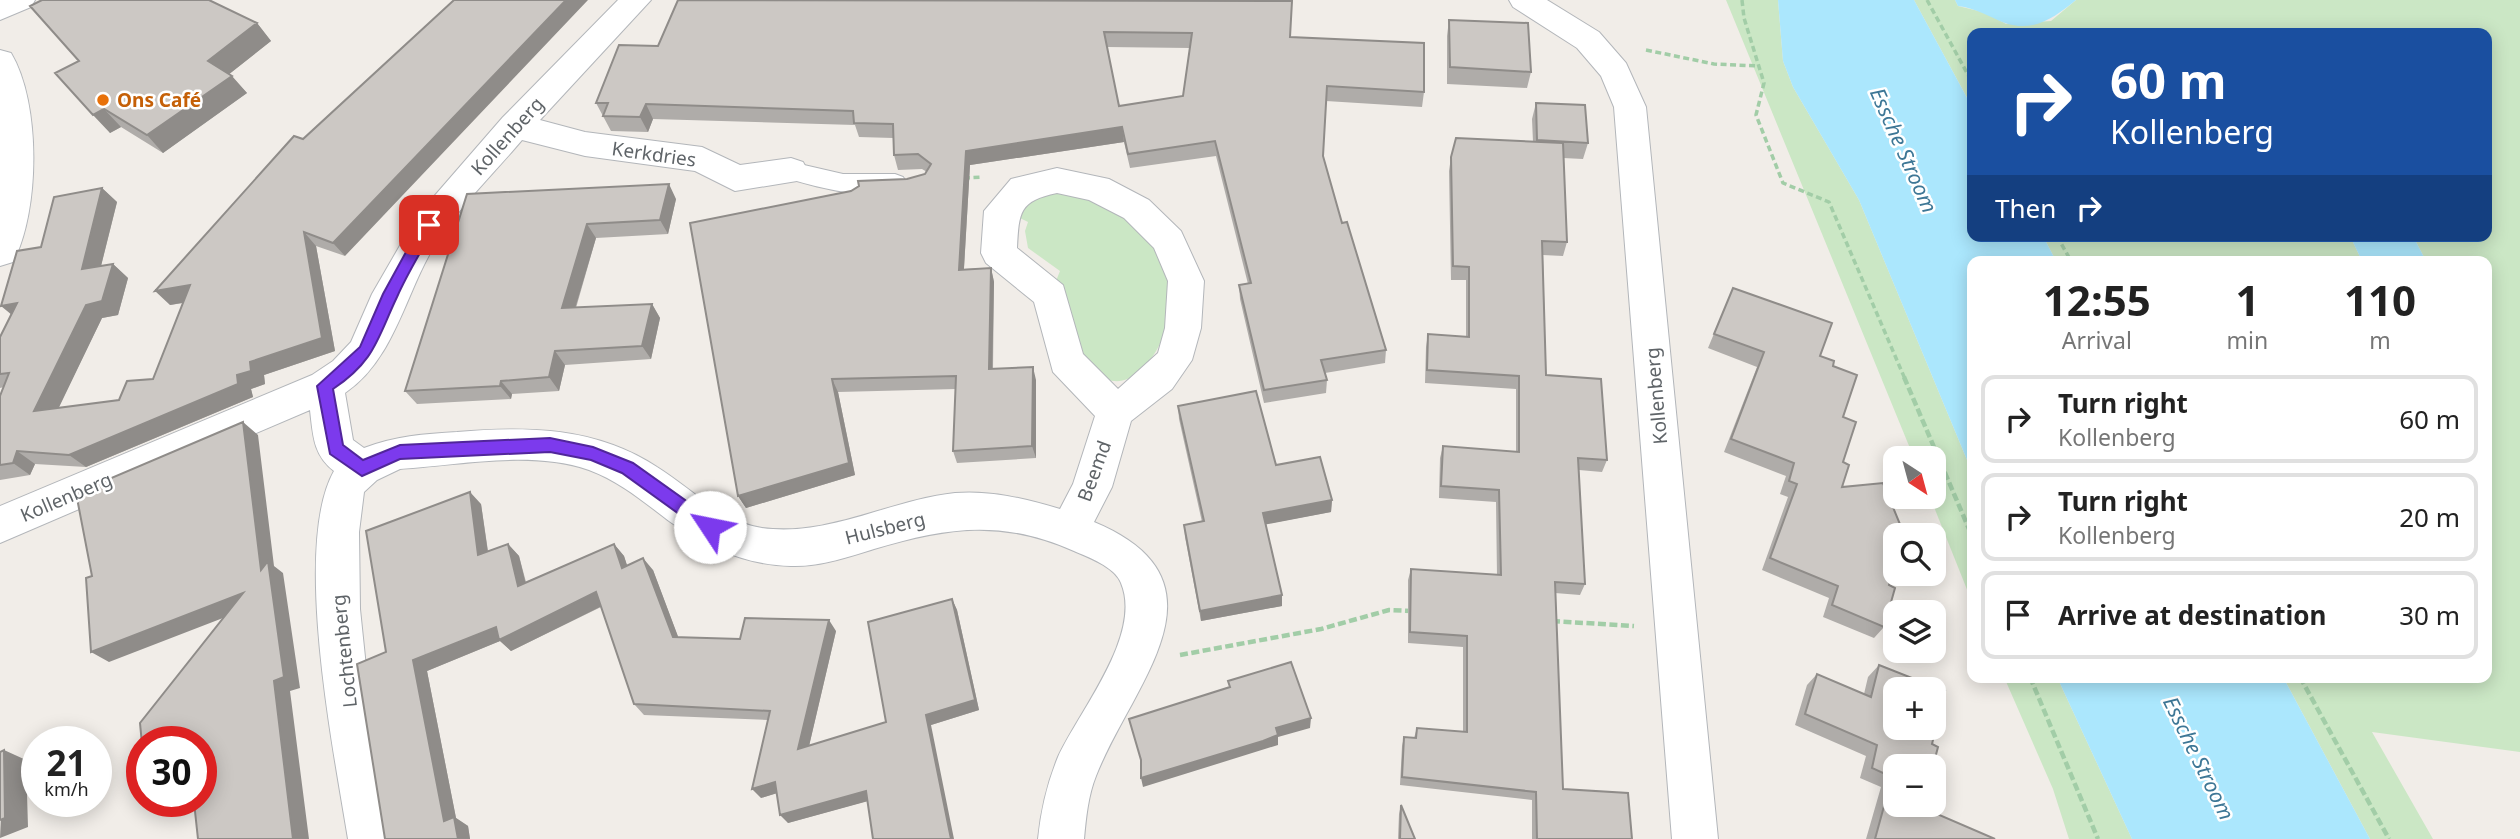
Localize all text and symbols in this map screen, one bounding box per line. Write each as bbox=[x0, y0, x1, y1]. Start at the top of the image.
text: 60 m bbox=[2110, 47, 2227, 113]
icon: right bbox=[1995, 56, 2086, 147]
water label: Essche Stroom bbox=[1864, 83, 1944, 217]
place label: Ons Café bbox=[117, 87, 201, 113]
street label: Kollenberg bbox=[465, 91, 549, 181]
marker: Ons Café bbox=[95, 92, 111, 108]
text: Kollenberg bbox=[2110, 110, 2274, 153]
street label: Kerkdries bbox=[610, 135, 698, 173]
icon: right bbox=[2070, 189, 2108, 227]
text: Then bbox=[1995, 190, 2056, 226]
pin bbox=[399, 195, 459, 255]
icon: arrive bbox=[410, 206, 448, 244]
text: 12:55 bbox=[2043, 271, 2151, 328]
text: 1 bbox=[2235, 271, 2259, 328]
text: 110 bbox=[2344, 271, 2416, 328]
text: Arrival bbox=[2062, 324, 2132, 356]
text: min bbox=[2227, 324, 2268, 356]
text: m bbox=[2369, 324, 2391, 356]
street label: Kollenberg bbox=[1639, 346, 1673, 446]
text: Turn right bbox=[2058, 385, 2188, 421]
icon: right bbox=[1999, 400, 2037, 438]
text: 60 m bbox=[2399, 401, 2460, 437]
text: Kollenberg bbox=[2058, 421, 2176, 453]
street label: Beemd bbox=[1071, 437, 1117, 505]
north arrow bbox=[1883, 446, 1946, 509]
map controls bbox=[1883, 446, 1946, 817]
street label: Kollenberg bbox=[16, 466, 116, 528]
text: Turn right bbox=[2058, 483, 2188, 519]
position arrow bbox=[673, 490, 747, 564]
icon: right bbox=[1999, 498, 2037, 536]
text: 20 m bbox=[2399, 499, 2460, 535]
street label: Hulsberg bbox=[842, 506, 928, 550]
text: Kollenberg bbox=[2058, 519, 2176, 551]
button: search bbox=[1883, 523, 1946, 586]
street label: Lochtenberg bbox=[325, 593, 363, 709]
icon: arrive bbox=[1999, 596, 2037, 634]
text: Arrive at destination bbox=[2058, 597, 2327, 633]
text: 30 m bbox=[2399, 597, 2460, 633]
button: layers bbox=[1883, 600, 1946, 663]
button: + bbox=[1883, 677, 1946, 740]
water label: Essche Stroom bbox=[2157, 692, 2241, 824]
speed limit sign: 30 bbox=[126, 726, 217, 817]
text: 21 bbox=[46, 739, 87, 786]
button: − bbox=[1883, 754, 1946, 817]
text: km/h bbox=[44, 777, 89, 801]

